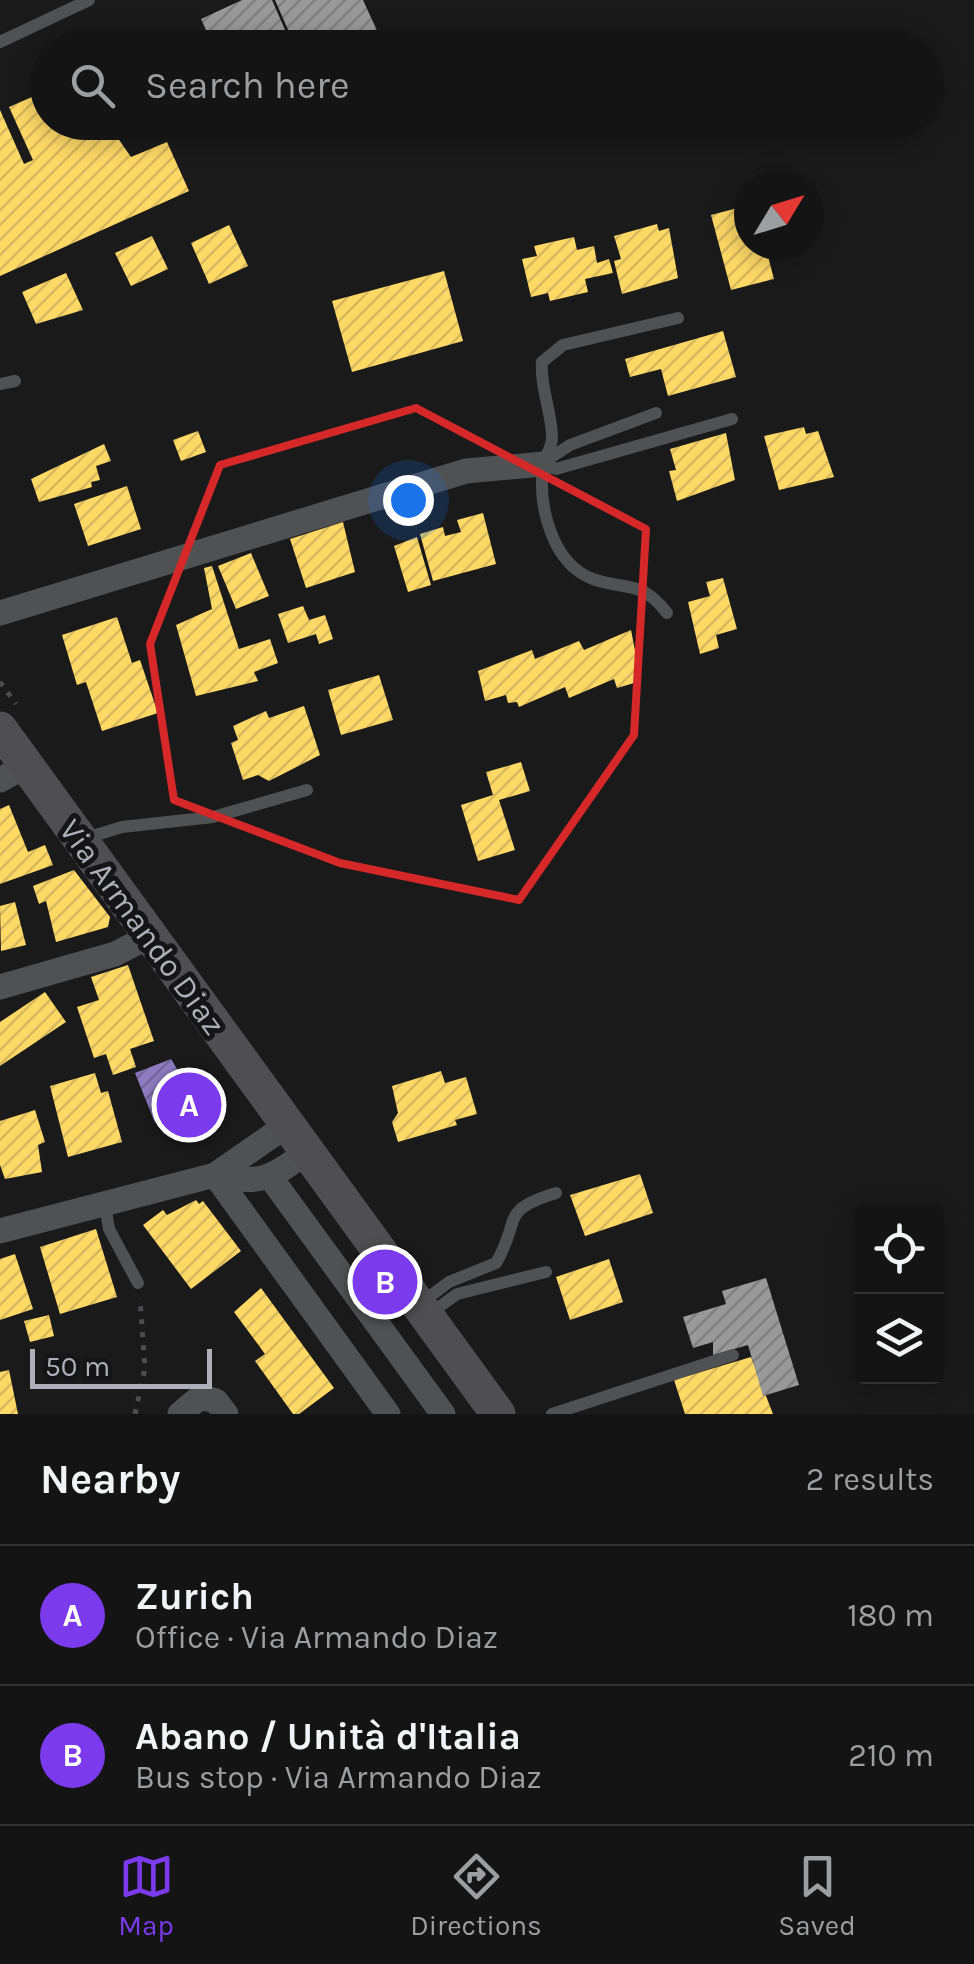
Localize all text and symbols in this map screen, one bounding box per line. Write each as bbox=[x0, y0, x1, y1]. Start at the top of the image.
search box bbox=[30, 30, 944, 140]
icon: search bbox=[65, 58, 120, 113]
text: Search here bbox=[145, 63, 349, 108]
north arrow bbox=[734, 170, 824, 260]
your location bbox=[383, 475, 434, 526]
street label: Via Armando Diaz bbox=[51, 812, 233, 1042]
pin: A bbox=[156, 1068, 222, 1142]
map controls bbox=[854, 1204, 944, 1384]
button: locate bbox=[854, 1204, 944, 1294]
pin: B bbox=[352, 1244, 418, 1320]
button: layers bbox=[854, 1294, 944, 1384]
scale bar bbox=[30, 1344, 212, 1388]
text: 50 m bbox=[45, 1350, 110, 1383]
text: Nearby bbox=[40, 1454, 180, 1504]
text: 2 results bbox=[806, 1461, 934, 1498]
text: Zurich bbox=[135, 1574, 254, 1619]
text: A bbox=[62, 1597, 83, 1634]
text: 180 m bbox=[847, 1597, 934, 1634]
text: Office · Via Armando Diaz bbox=[135, 1619, 498, 1656]
text: Abano / Unità d'Italia bbox=[135, 1714, 521, 1759]
text: B bbox=[62, 1737, 83, 1774]
text: 210 m bbox=[848, 1737, 934, 1774]
text: Bus stop · Via Armando Diaz bbox=[135, 1759, 542, 1796]
tab: Map bbox=[118, 1849, 174, 1942]
tab: Directions bbox=[410, 1849, 542, 1942]
tab: Saved bbox=[778, 1849, 856, 1942]

